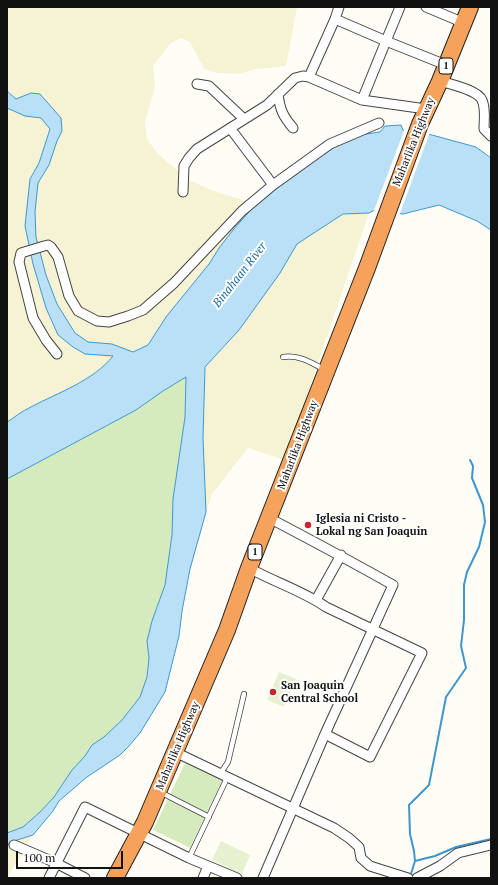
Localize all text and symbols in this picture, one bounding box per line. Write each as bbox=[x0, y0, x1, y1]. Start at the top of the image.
road number: 1 bbox=[439, 58, 453, 74]
street label: Maharlika Highway bbox=[390, 96, 438, 188]
water label: Binahaan River bbox=[210, 240, 270, 310]
street label: Maharlika Highway bbox=[275, 399, 321, 491]
place label: Iglesia ni Cristo - Lokal ng San Joaquin bbox=[316, 512, 427, 538]
marker: Iglesia ni Cristo - Lokal ng San Joaquin bbox=[303, 520, 313, 530]
road number: 1 bbox=[248, 544, 262, 560]
place label: San Joaquin Central School bbox=[281, 679, 358, 705]
marker: San Joaquin Central School bbox=[268, 687, 278, 697]
street label: Maharlika Highway bbox=[153, 700, 203, 792]
scale bar bbox=[18, 843, 125, 869]
text: 100 m bbox=[23, 850, 55, 865]

